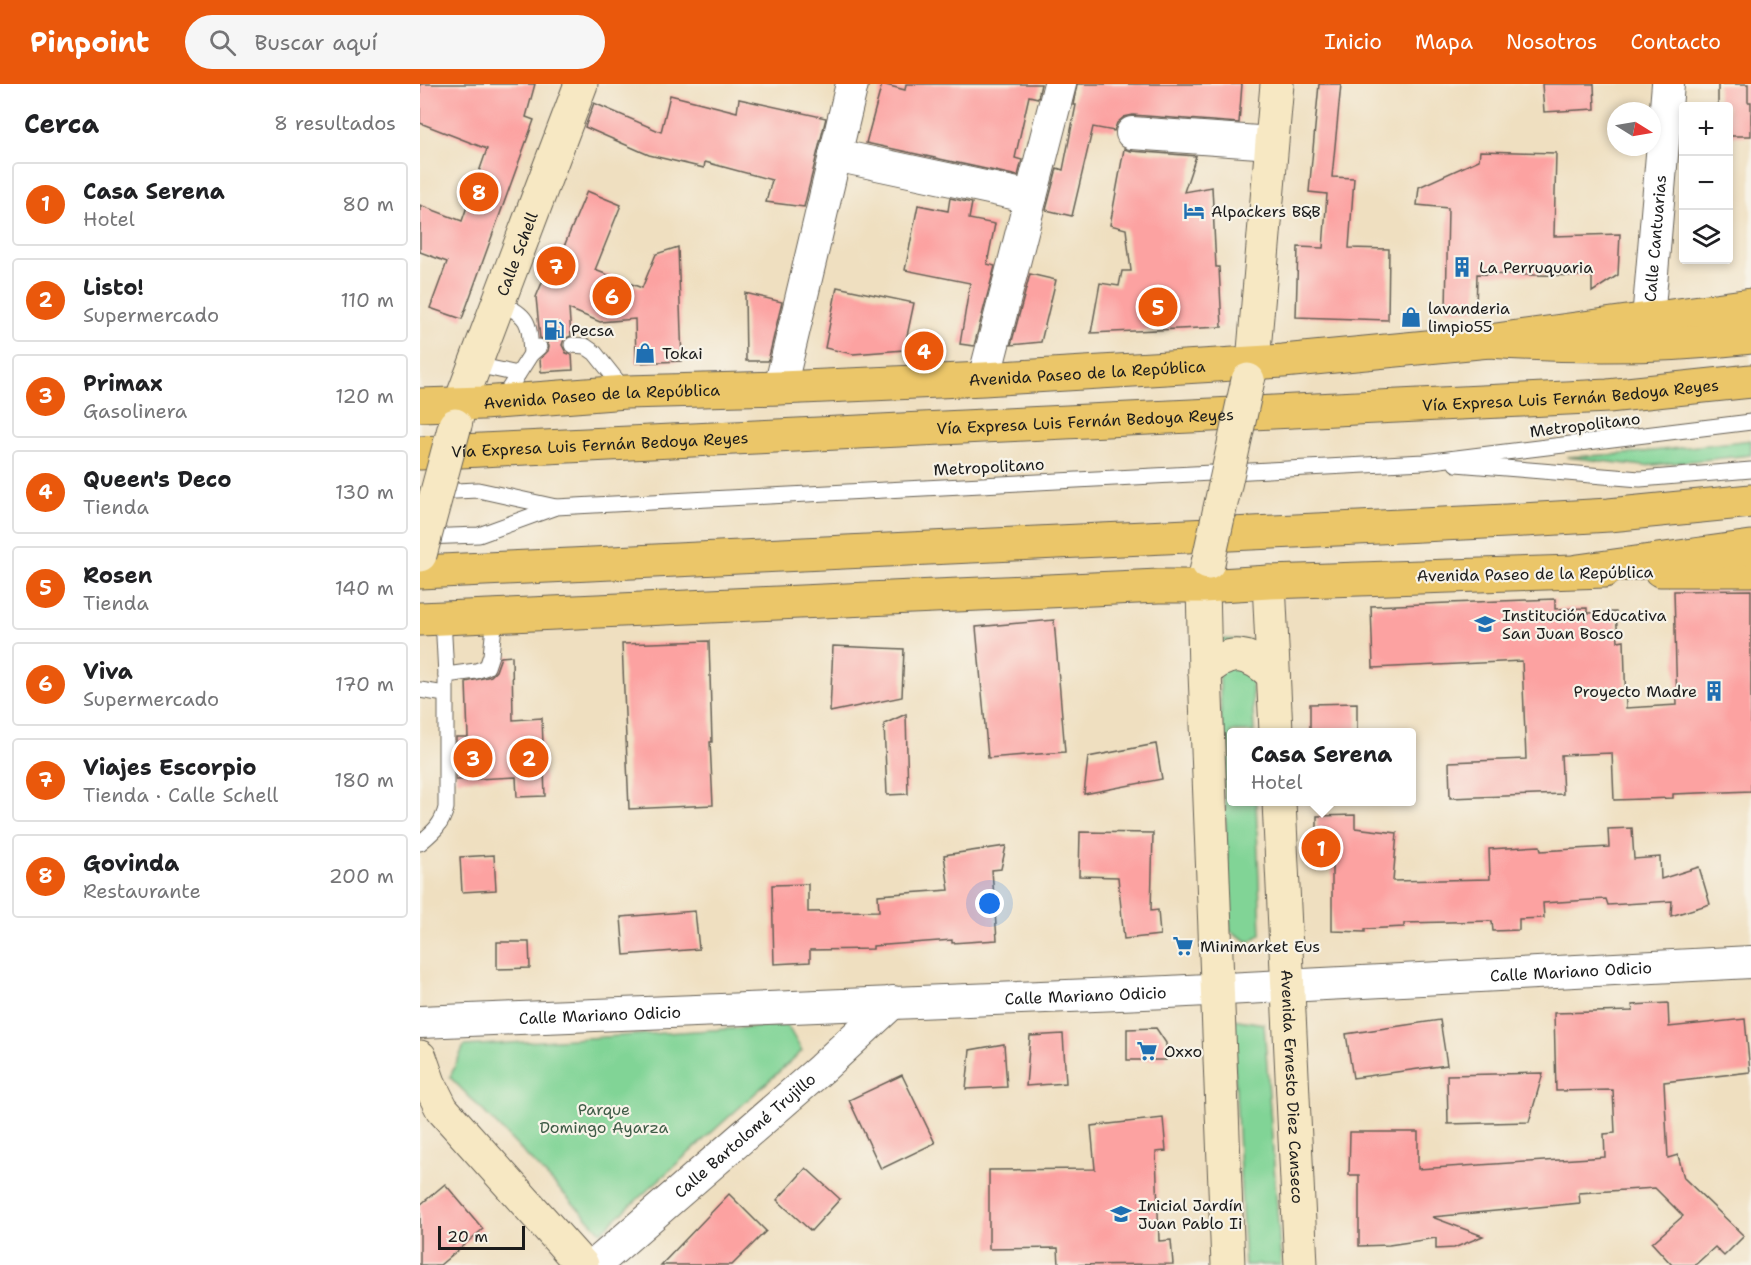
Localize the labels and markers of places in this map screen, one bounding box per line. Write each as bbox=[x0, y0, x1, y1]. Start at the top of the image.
pin: 8 bbox=[460, 170, 498, 214]
hotel icon: Alpackers B&B bbox=[1182, 199, 1206, 223]
place label: Alpackers B&B bbox=[1211, 201, 1321, 222]
pin: 7 bbox=[536, 244, 576, 288]
building icon: La Perruquaria bbox=[1450, 255, 1474, 279]
place label: La Perruquaria bbox=[1479, 257, 1593, 278]
pin: 6 bbox=[592, 274, 632, 318]
pin: 5 bbox=[1138, 284, 1178, 330]
place label: lavanderia limpio55 bbox=[1428, 298, 1510, 337]
shop icon: lavanderia limpio55 bbox=[1399, 305, 1423, 329]
fuel station icon: Pecsa bbox=[542, 318, 566, 342]
place label: Pecsa bbox=[571, 320, 614, 341]
pin: 4 bbox=[904, 328, 944, 374]
shop icon: Tokai bbox=[633, 341, 657, 365]
place label: Tokai bbox=[662, 343, 703, 364]
place label: Institución Educativa San Juan Bosco bbox=[1502, 605, 1667, 644]
school or university icon: Institución Educativa San Juan Bosco bbox=[1473, 612, 1497, 636]
building icon: Proyecto Madre bbox=[1702, 679, 1726, 703]
place label: Proyecto Madre bbox=[1574, 681, 1697, 702]
pin: 3 bbox=[454, 736, 492, 780]
pin: 2 bbox=[510, 736, 548, 780]
pin: 1 bbox=[1302, 826, 1340, 870]
supermarket icon: Minimarket Eus bbox=[1171, 934, 1195, 958]
place label: Minimarket Eus bbox=[1200, 936, 1320, 957]
supermarket icon: Oxxo bbox=[1135, 1039, 1159, 1063]
place label: Oxxo bbox=[1164, 1041, 1202, 1062]
place label: Inicial Jardín Juan Pablo Ii bbox=[1138, 1195, 1243, 1234]
school or university icon: Inicial Jardín Juan Pablo Ii bbox=[1109, 1202, 1133, 1226]

